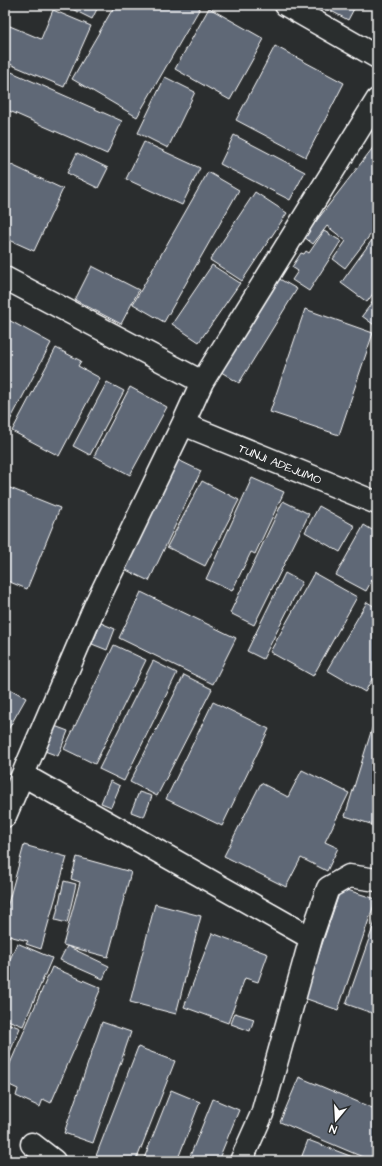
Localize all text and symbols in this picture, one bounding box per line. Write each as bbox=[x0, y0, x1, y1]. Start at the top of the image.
street label: TUNJI ADEJUMO bbox=[236, 440, 324, 489]
north arrow bbox=[316, 1100, 356, 1140]
text: N bbox=[327, 1121, 339, 1137]

